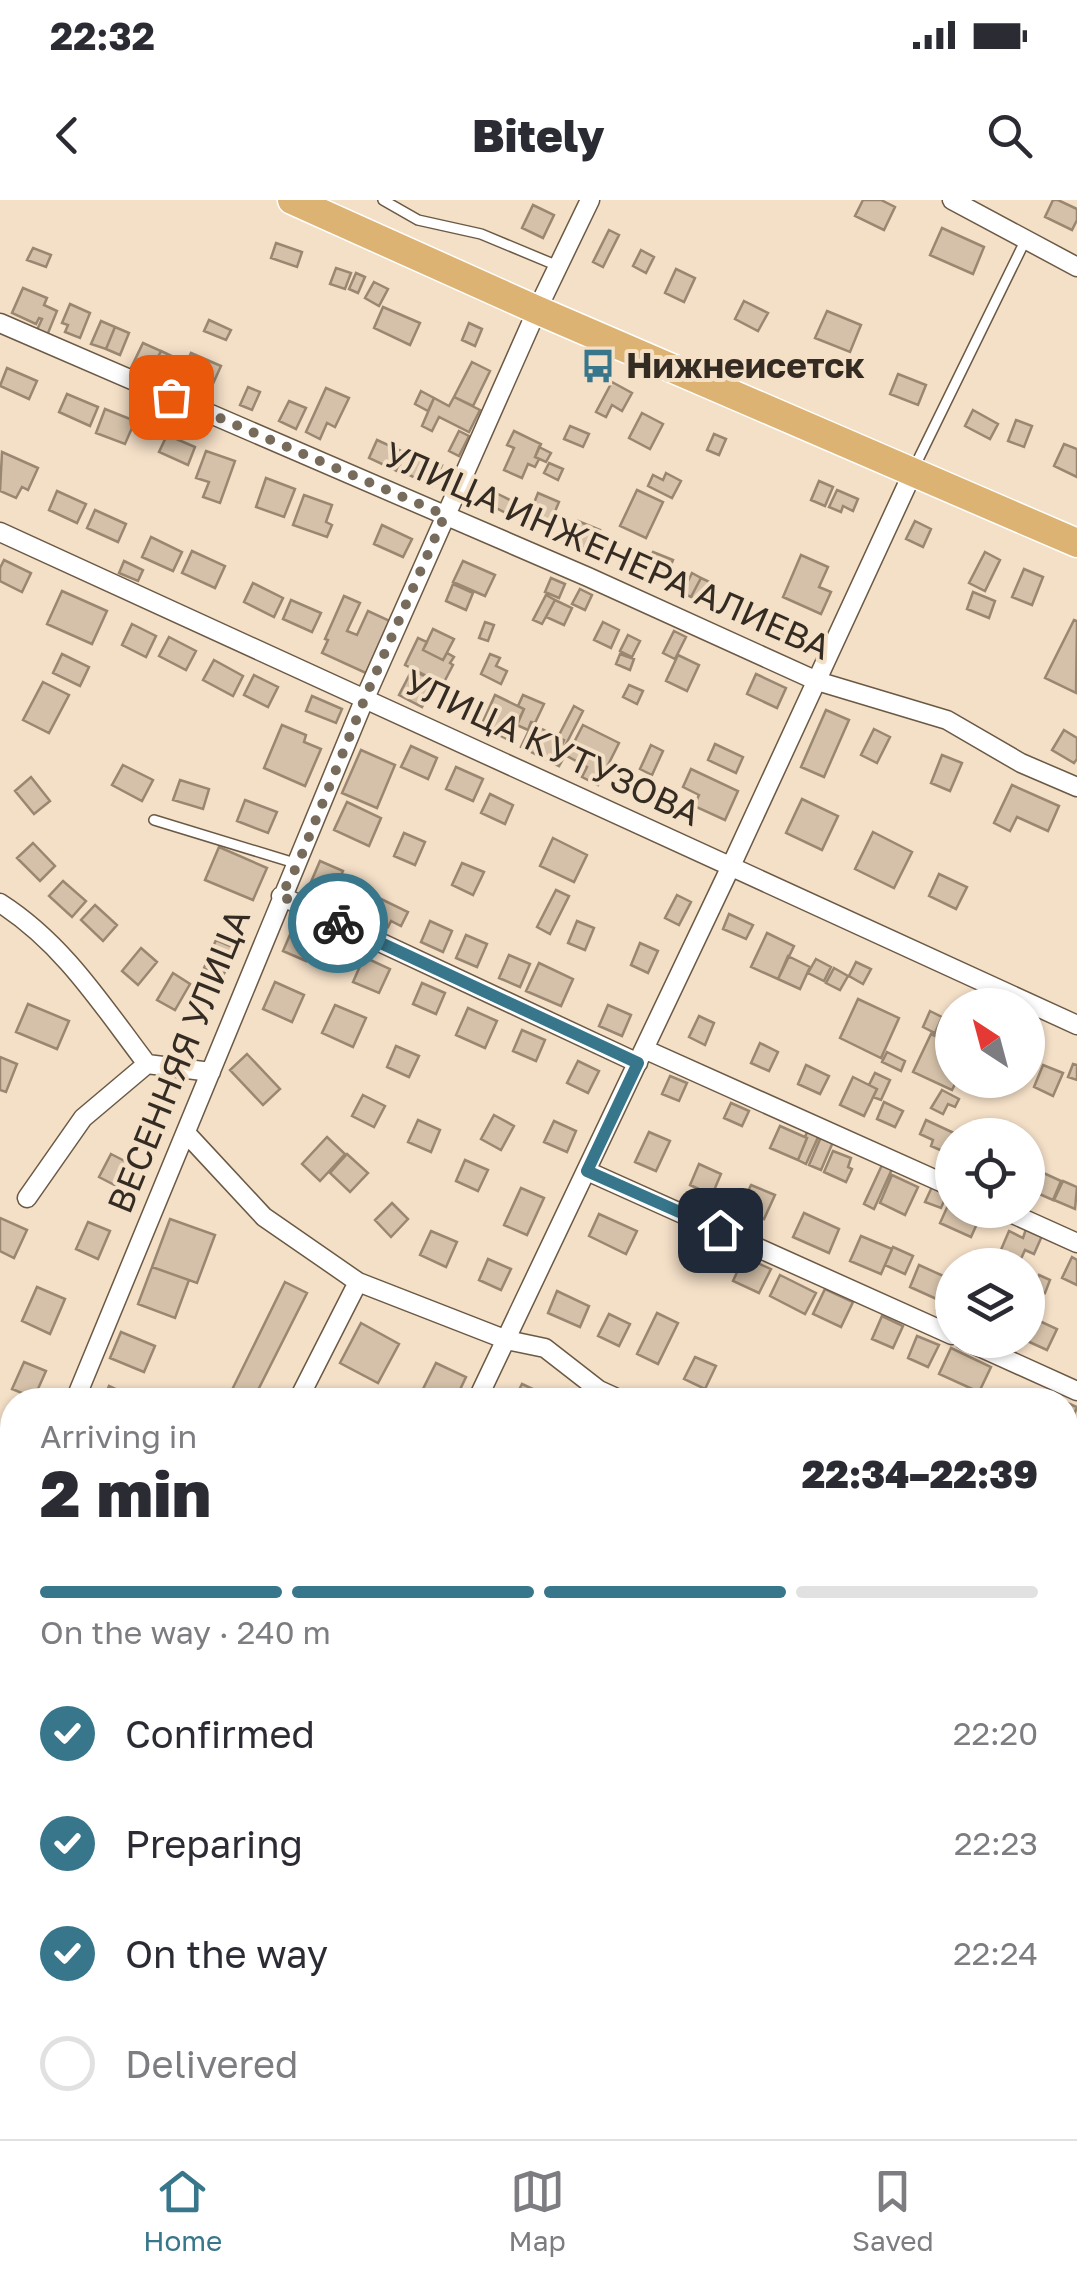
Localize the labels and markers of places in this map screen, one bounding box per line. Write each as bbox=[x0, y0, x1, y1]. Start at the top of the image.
place label: Нижнеисетск bbox=[626, 344, 865, 386]
bus stop icon: Нижнеисетск bbox=[579, 347, 617, 385]
pin bbox=[129, 355, 214, 440]
pin bbox=[678, 1188, 763, 1273]

